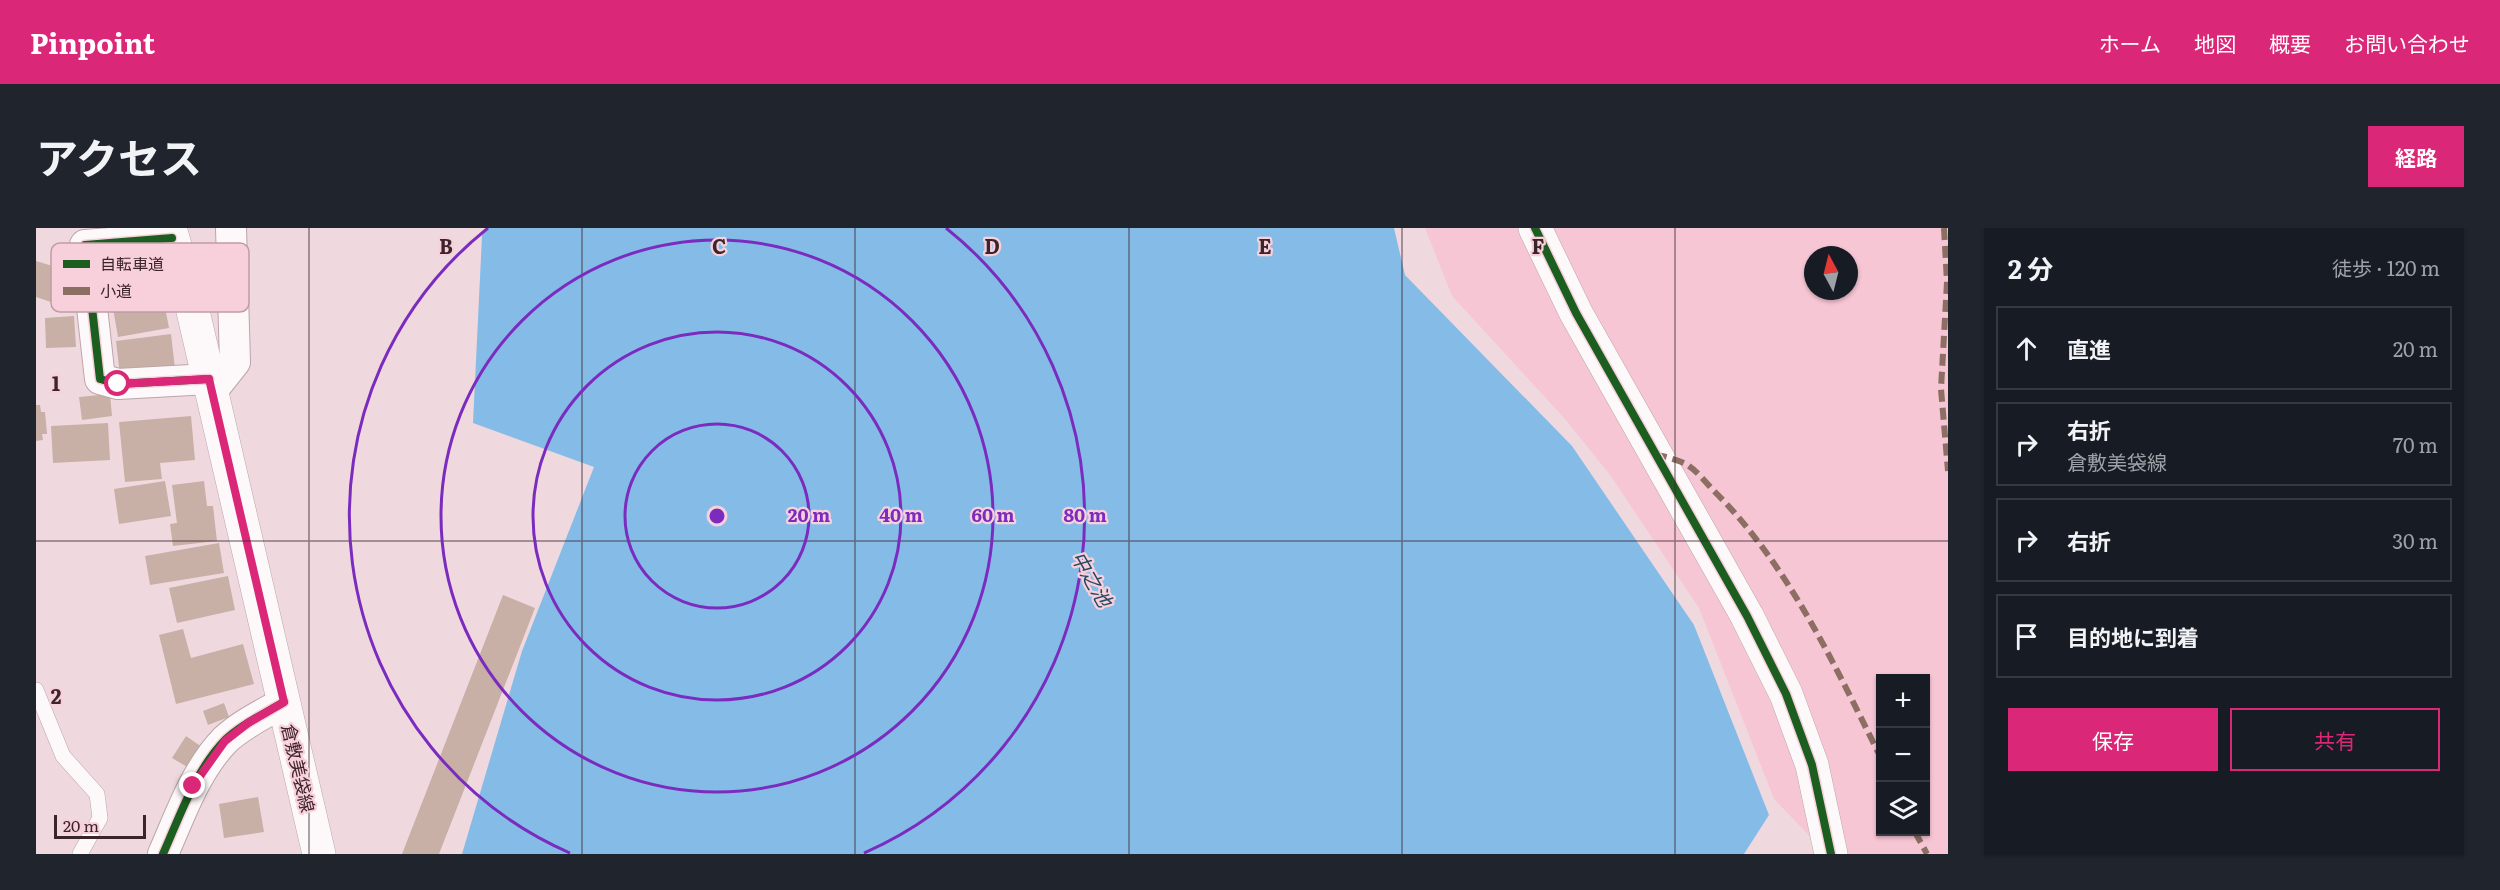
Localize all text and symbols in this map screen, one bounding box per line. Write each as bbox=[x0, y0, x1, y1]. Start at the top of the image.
text: Pinpoint bbox=[30, 21, 155, 63]
text: ホーム bbox=[2099, 27, 2161, 58]
text: 地図 bbox=[2194, 27, 2236, 58]
text: 概要 bbox=[2269, 27, 2311, 58]
text: お問い合わせ bbox=[2344, 27, 2470, 58]
text: アクセス bbox=[36, 125, 202, 187]
button: 経路 bbox=[2368, 126, 2464, 187]
text: B bbox=[439, 230, 453, 260]
text: C bbox=[712, 230, 726, 260]
text: D bbox=[984, 230, 1000, 260]
text: E bbox=[1258, 230, 1272, 260]
text: F bbox=[1532, 230, 1545, 260]
legend bbox=[51, 243, 249, 312]
north arrow bbox=[1804, 246, 1858, 300]
text: 2 分 bbox=[2008, 248, 2053, 287]
text: 自転車道 bbox=[100, 251, 164, 275]
text: 徒歩 · 120 m bbox=[2332, 252, 2440, 282]
text: 小道 bbox=[100, 278, 132, 302]
icon: ahead bbox=[2010, 332, 2043, 365]
text: 直進 bbox=[2067, 332, 2111, 365]
text: 20 m bbox=[2393, 333, 2438, 363]
text: 1 bbox=[52, 367, 60, 397]
route start bbox=[104, 370, 130, 396]
text: 右折 bbox=[2067, 413, 2111, 446]
icon: right bbox=[2010, 428, 2043, 461]
text: 70 m bbox=[2393, 429, 2438, 459]
text: 倉敷美袋線 bbox=[2067, 446, 2167, 476]
text: 20 m bbox=[788, 501, 830, 528]
text: 40 m bbox=[879, 501, 923, 528]
text: 60 m bbox=[971, 501, 1015, 528]
text: 80 m bbox=[1063, 501, 1107, 528]
centre of rings bbox=[707, 506, 727, 526]
icon: right bbox=[2010, 524, 2043, 557]
text: 右折 bbox=[2067, 524, 2111, 557]
text: 30 m bbox=[2392, 525, 2438, 555]
water label: 中之池 bbox=[1065, 545, 1122, 613]
icon: arrive bbox=[2010, 620, 2043, 653]
text: 目的地に到着 bbox=[2067, 620, 2199, 653]
map controls bbox=[1876, 674, 1930, 836]
button: + bbox=[1876, 674, 1930, 728]
text: 2 bbox=[51, 680, 62, 710]
button: 保存 bbox=[2008, 708, 2218, 771]
button: 共有 bbox=[2230, 708, 2440, 771]
street label: 倉敷美袋線 bbox=[276, 721, 322, 815]
button: − bbox=[1876, 728, 1930, 782]
route end bbox=[179, 772, 205, 798]
button: layers bbox=[1876, 782, 1930, 836]
scale bar bbox=[54, 812, 146, 840]
text: 20 m bbox=[63, 813, 99, 837]

